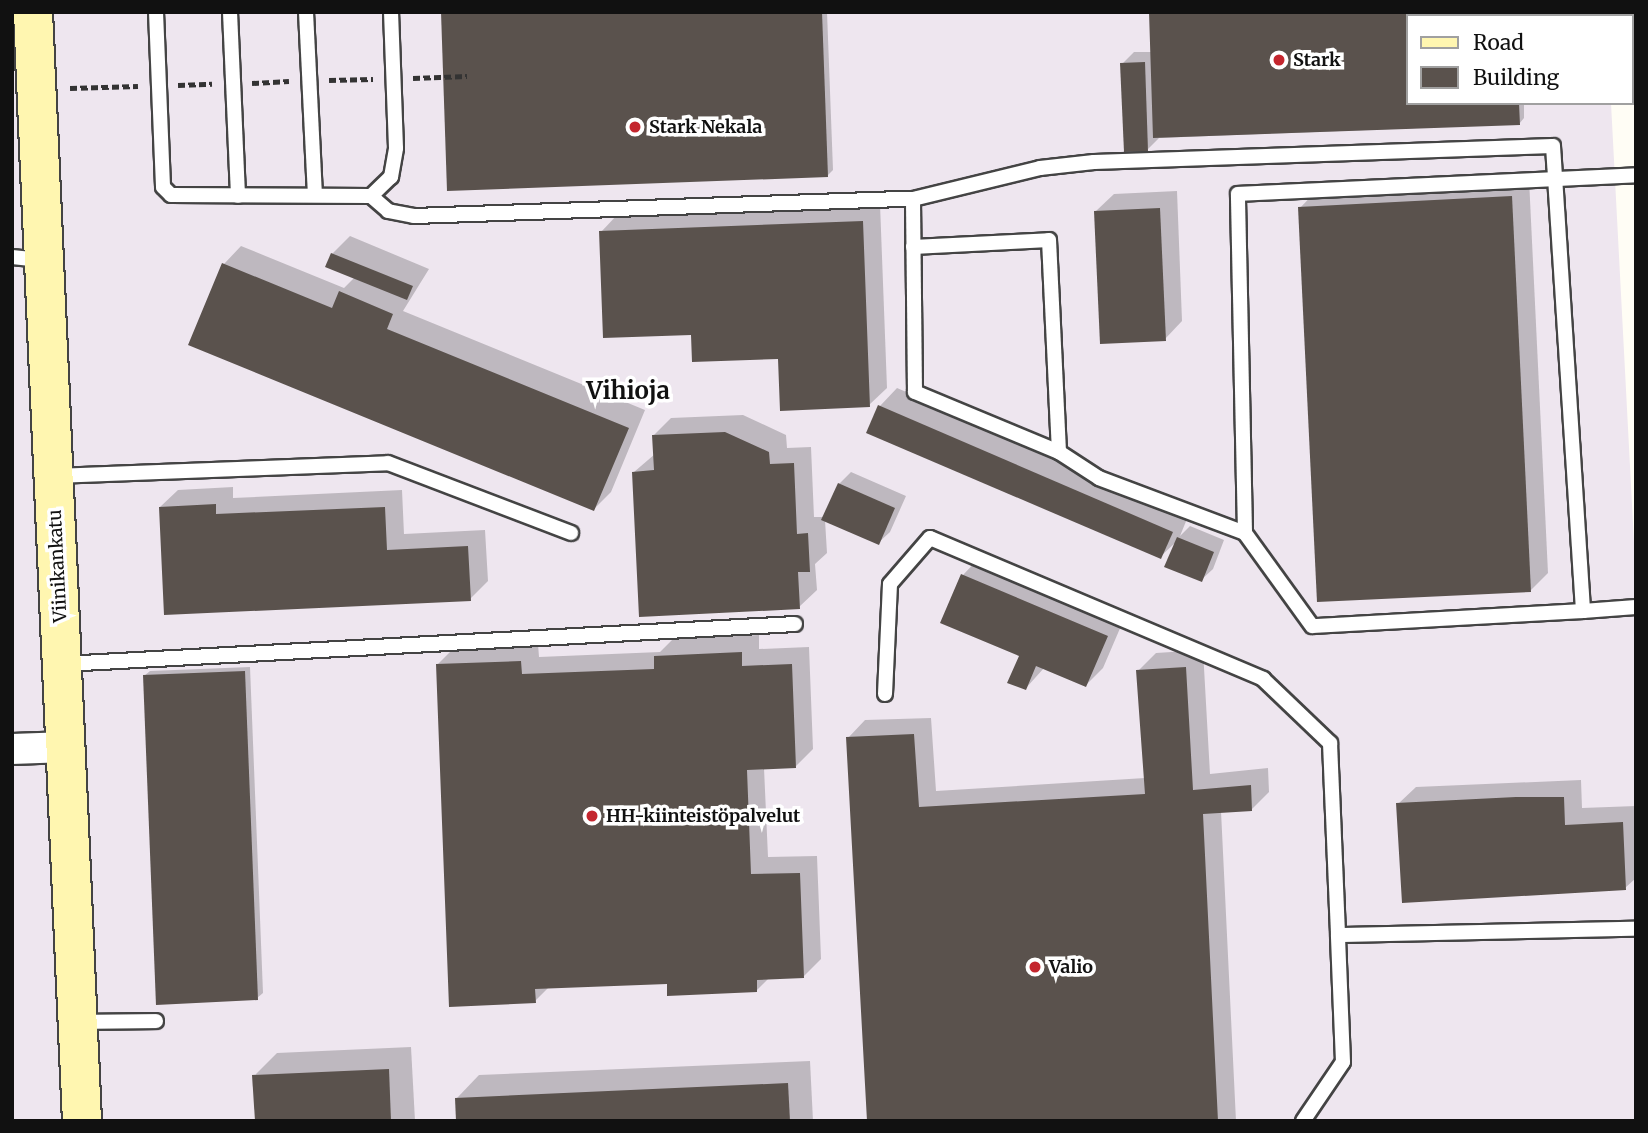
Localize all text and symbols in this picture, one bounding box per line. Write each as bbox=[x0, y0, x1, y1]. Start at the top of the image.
legend bbox=[1406, 14, 1634, 105]
text: Road bbox=[1473, 29, 1524, 56]
place label: Stark bbox=[1293, 49, 1341, 71]
marker: Stark bbox=[1271, 52, 1287, 68]
text: Building bbox=[1473, 64, 1559, 91]
place label: Stark Nekala bbox=[649, 116, 762, 138]
marker: Stark Nekala bbox=[627, 119, 643, 135]
district label: Vihioja bbox=[586, 377, 670, 405]
street label: Viinikankatu bbox=[44, 509, 72, 623]
place label: HH-kiinteistöpalvelut bbox=[606, 805, 800, 827]
marker: HH-kiinteistöpalvelut bbox=[584, 808, 600, 824]
place label: Valio bbox=[1049, 956, 1093, 978]
marker: Valio bbox=[1027, 959, 1043, 975]

